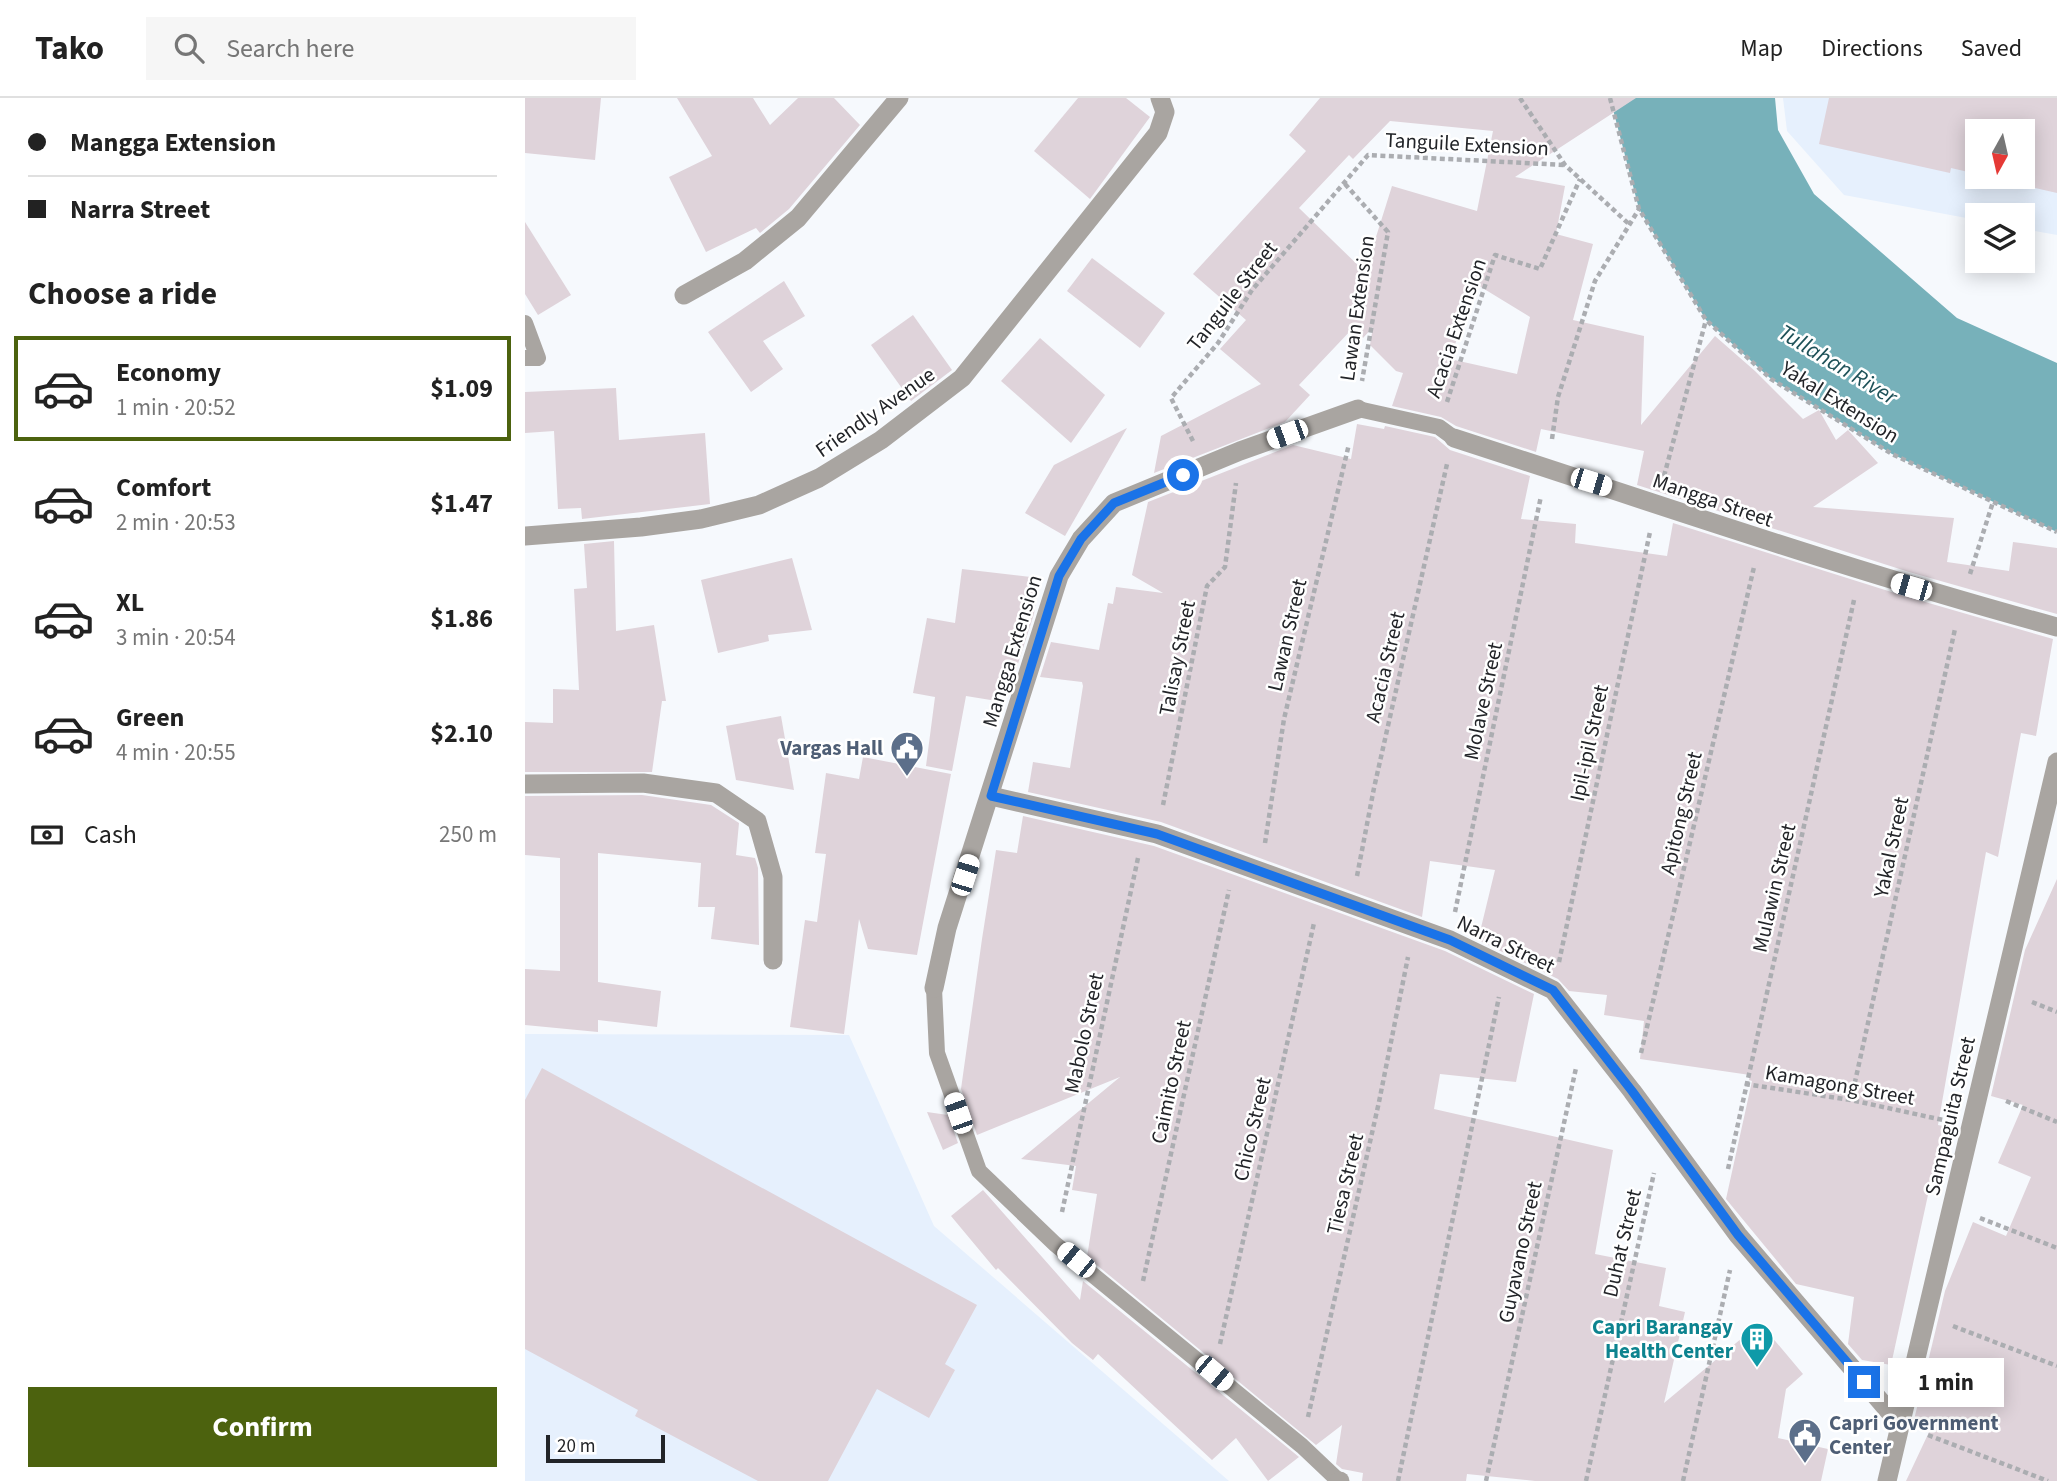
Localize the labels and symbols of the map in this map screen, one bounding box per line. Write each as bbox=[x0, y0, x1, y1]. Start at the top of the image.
north arrow bbox=[1965, 119, 2035, 189]
street label: Tanguile Extension bbox=[1384, 125, 1550, 163]
street label: Lawan Extension bbox=[1332, 233, 1382, 383]
street label: Tanguile Street bbox=[1180, 235, 1284, 357]
street label: Acacia Extension bbox=[1418, 254, 1494, 402]
water label: Tullahan River bbox=[1772, 316, 1904, 414]
street label: Yakal Extension bbox=[1774, 353, 1905, 450]
street label: Friendly Avenue bbox=[809, 360, 941, 464]
car bbox=[1264, 417, 1311, 451]
route start bbox=[1167, 459, 1199, 491]
street label: Mangga Street bbox=[1649, 465, 1777, 535]
car bbox=[1568, 466, 1615, 498]
street label: Mangga Extension bbox=[975, 571, 1049, 731]
car bbox=[1888, 571, 1935, 603]
street label: Lawan Street bbox=[1259, 576, 1315, 694]
street label: Talisay Street bbox=[1151, 598, 1203, 718]
street label: Acacia Street bbox=[1358, 608, 1412, 726]
street label: Molave Street bbox=[1456, 639, 1510, 763]
street label: Ipil-ipil Street bbox=[1562, 682, 1616, 804]
public building icon: Vargas Hall bbox=[888, 729, 926, 778]
place label: Vargas Hall bbox=[779, 733, 883, 763]
street label: Apitong Street bbox=[1652, 749, 1710, 877]
street label: Yakal Street bbox=[1866, 794, 1916, 901]
street label: Mulawin Street bbox=[1745, 821, 1803, 955]
car bbox=[949, 852, 982, 898]
street label: Narra Street bbox=[1452, 907, 1560, 981]
street label: Mabolo Street bbox=[1057, 970, 1111, 1096]
street label: Caimito Street bbox=[1143, 1018, 1199, 1146]
street label: Sampaguita Street bbox=[1917, 1034, 1983, 1198]
street label: Kamagong Street bbox=[1763, 1057, 1917, 1113]
street label: Chico Street bbox=[1225, 1074, 1279, 1184]
car bbox=[942, 1090, 975, 1136]
street label: Tiesa Street bbox=[1319, 1130, 1371, 1238]
street label: Guyavano Street bbox=[1490, 1178, 1550, 1326]
street label: Duhat Street bbox=[1595, 1186, 1649, 1300]
car bbox=[1054, 1239, 1099, 1281]
place label: Capri Barangay Health Center bbox=[1592, 1312, 1734, 1366]
building icon: Capri Barangay Health Center bbox=[1738, 1320, 1776, 1369]
car bbox=[1192, 1351, 1237, 1395]
callout: 1 min bbox=[1889, 1358, 2004, 1406]
route end bbox=[1848, 1366, 1880, 1398]
place label: Capri Government Center bbox=[1829, 1408, 1999, 1462]
public building icon: Capri Government Center bbox=[1786, 1416, 1824, 1465]
scale bar bbox=[546, 1432, 665, 1464]

